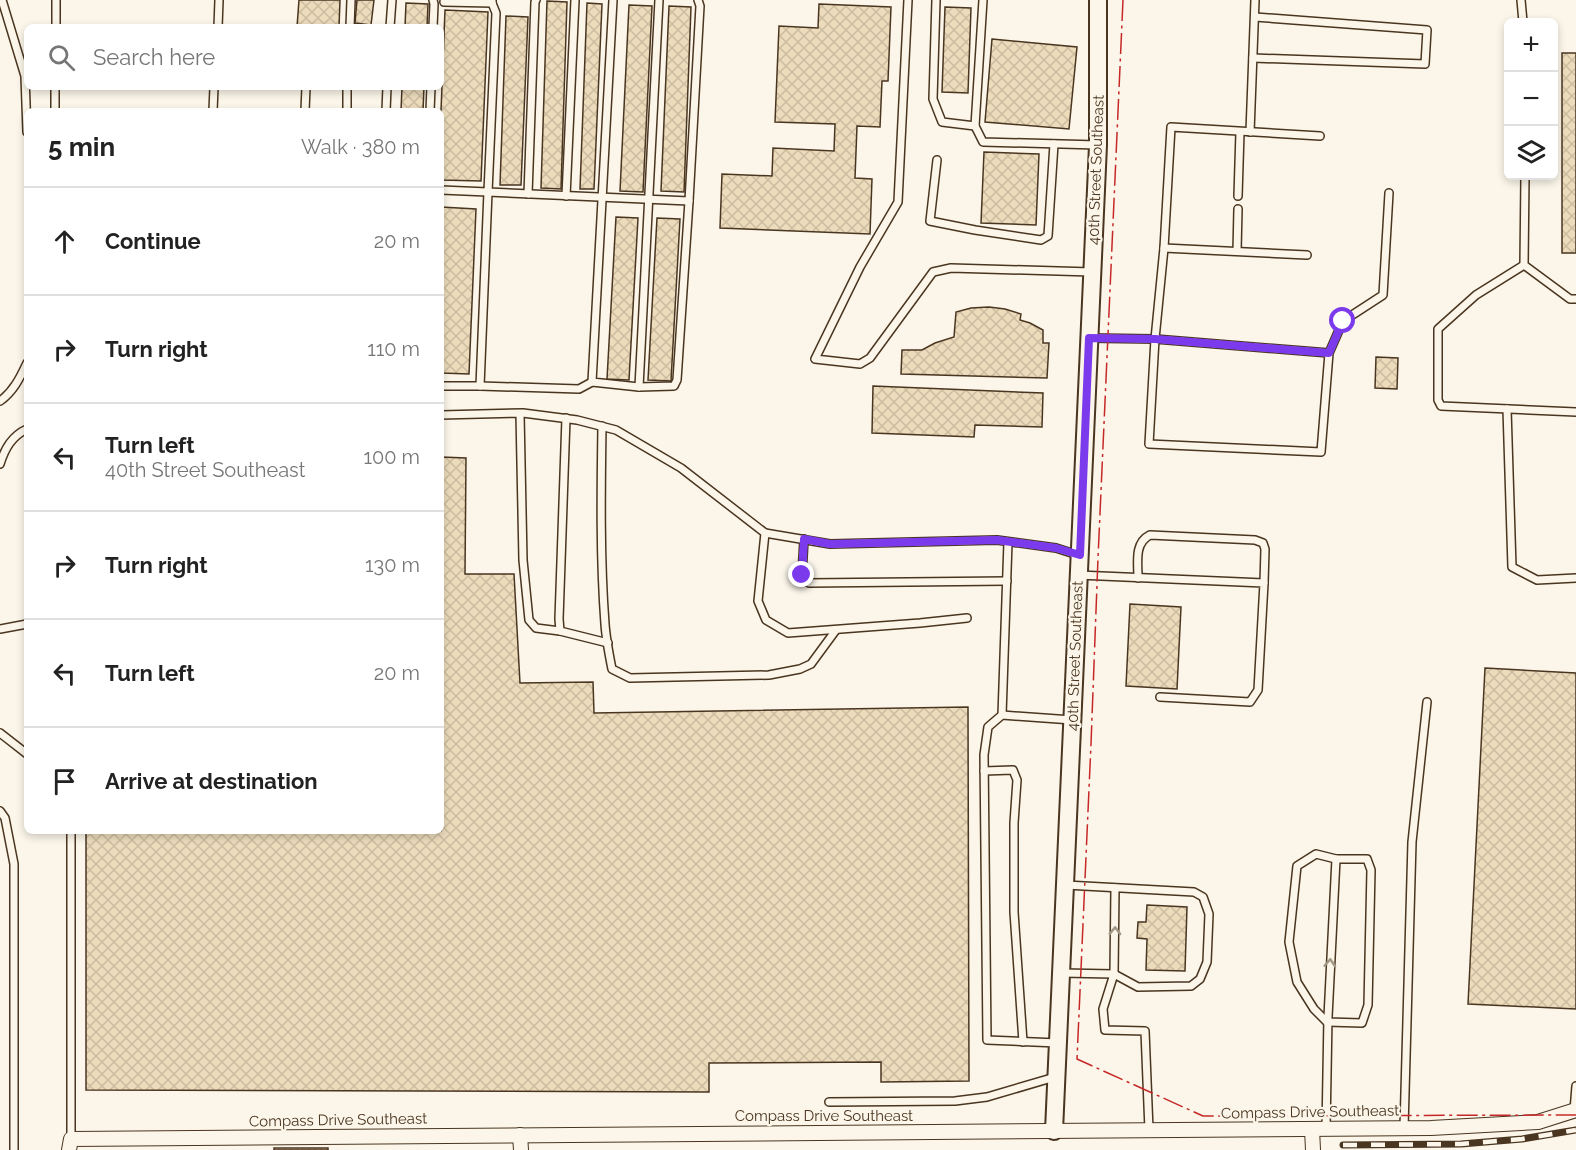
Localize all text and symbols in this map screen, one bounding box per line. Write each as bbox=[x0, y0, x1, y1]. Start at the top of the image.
map controls bbox=[1504, 18, 1558, 180]
button: + bbox=[1504, 18, 1558, 72]
search box bbox=[24, 24, 444, 90]
icon: search bbox=[45, 41, 78, 74]
text: Search here bbox=[93, 44, 215, 70]
button: − bbox=[1504, 72, 1558, 126]
street label: 40th Street Southeast bbox=[1084, 95, 1108, 245]
button: layers bbox=[1504, 126, 1558, 180]
text: 5 min bbox=[48, 132, 115, 162]
text: Walk · 380 m bbox=[301, 135, 420, 159]
icon: ahead bbox=[48, 225, 81, 258]
text: Continue bbox=[105, 228, 201, 254]
text: 20 m bbox=[374, 229, 420, 253]
route start bbox=[1329, 307, 1355, 333]
icon: right bbox=[48, 333, 81, 366]
text: Turn right bbox=[105, 336, 208, 362]
text: 110 m bbox=[367, 337, 420, 361]
text: Turn left bbox=[105, 432, 195, 458]
icon: left bbox=[48, 441, 81, 474]
text: 100 m bbox=[363, 445, 420, 469]
text: 40th Street Southeast bbox=[105, 458, 305, 482]
icon: right bbox=[48, 549, 81, 582]
text: Turn right bbox=[105, 552, 208, 578]
text: 130 m bbox=[365, 553, 420, 577]
route end bbox=[788, 561, 814, 587]
street label: 40th Street Southeast bbox=[1063, 581, 1087, 731]
icon: left bbox=[48, 657, 81, 690]
text: Turn left bbox=[105, 660, 195, 686]
text: 20 m bbox=[374, 661, 420, 685]
icon: arrive bbox=[48, 765, 81, 798]
text: Arrive at destination bbox=[105, 768, 318, 794]
one-way arrow bbox=[1108, 926, 1121, 935]
one-way arrow bbox=[1324, 959, 1337, 968]
street label: Compass Drive Southeast bbox=[1221, 1101, 1399, 1123]
street label: Compass Drive Southeast bbox=[735, 1107, 913, 1125]
street label: Compass Drive Southeast bbox=[249, 1109, 427, 1131]

